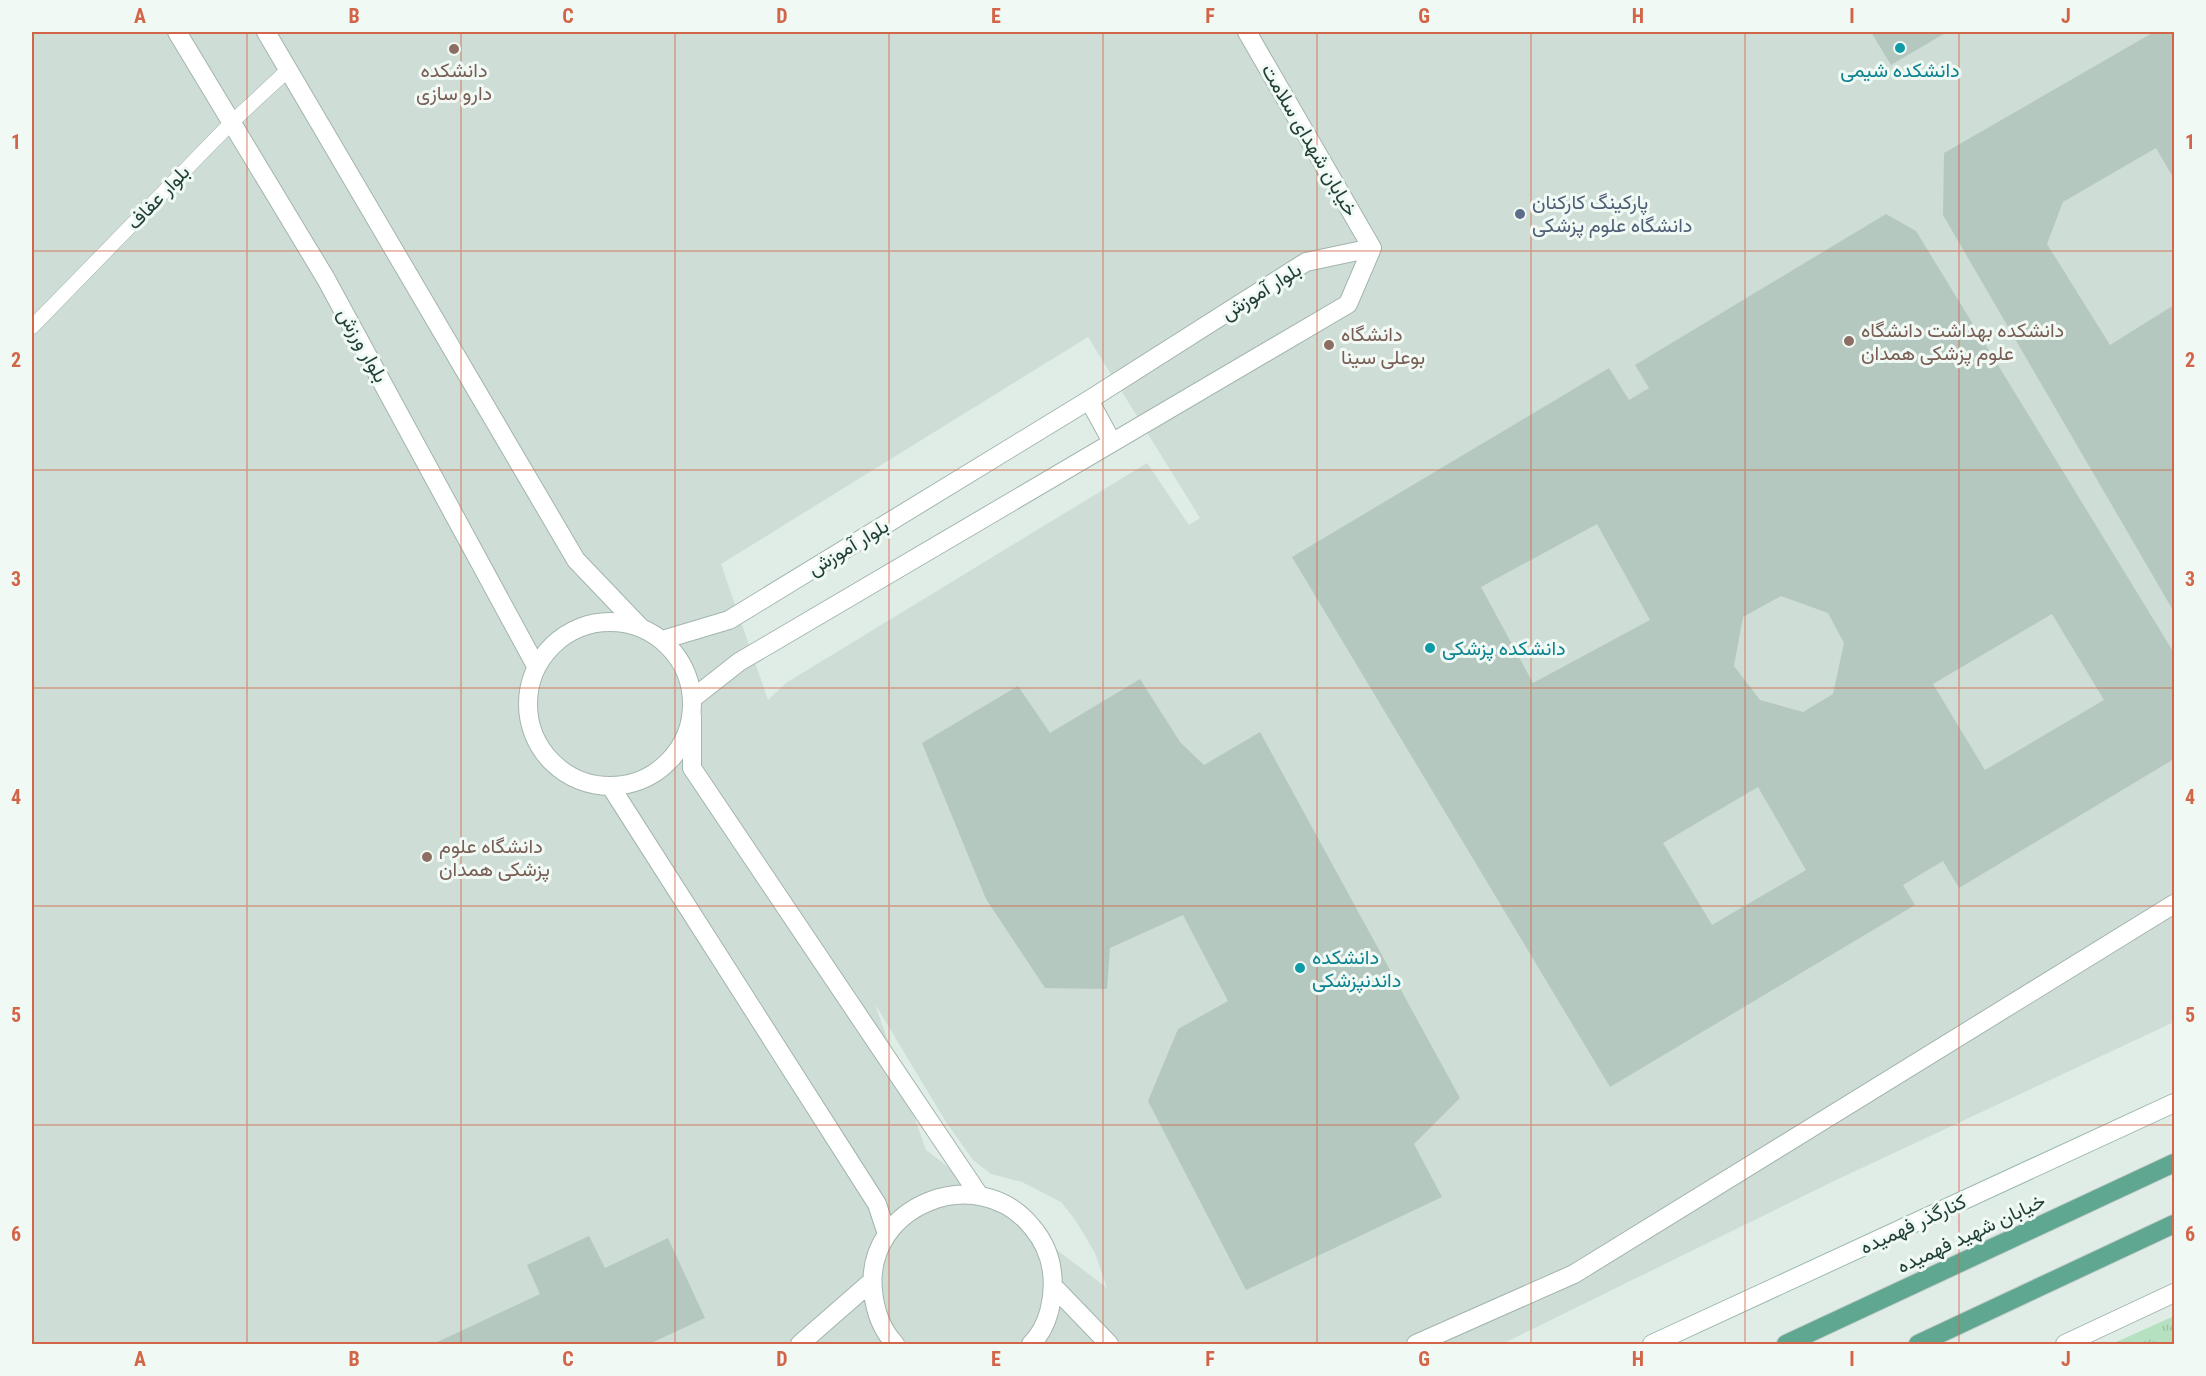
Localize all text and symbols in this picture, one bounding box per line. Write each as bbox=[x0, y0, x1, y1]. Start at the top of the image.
text: A bbox=[134, 4, 146, 28]
text: B bbox=[348, 4, 360, 28]
text: C bbox=[562, 4, 574, 28]
text: D bbox=[776, 4, 788, 28]
text: E bbox=[991, 4, 1001, 28]
text: F bbox=[1205, 4, 1215, 28]
text: G bbox=[1418, 4, 1430, 28]
text: H bbox=[1632, 4, 1644, 28]
text: I bbox=[1849, 4, 1855, 28]
text: J bbox=[2061, 4, 2071, 28]
marker: دانشکده شیمی bbox=[1893, 41, 1907, 55]
marker: دانشکده دارو سازی bbox=[447, 42, 461, 56]
place label: دانشکده دارو سازی bbox=[416, 58, 492, 106]
place label: دانشکده شیمی bbox=[1840, 58, 1960, 82]
street label: خیابان شهدای سلامت bbox=[1256, 60, 1363, 221]
text: 1 bbox=[11, 130, 21, 154]
text: 1 bbox=[2185, 130, 2195, 154]
street label: بلوار عفاف bbox=[122, 160, 195, 235]
place label: پارکینگ کارکنان دانشگاه علوم پزشکی bbox=[1532, 190, 1692, 239]
marker: پارکینگ کارکنان دانشگاه علوم پزشکی bbox=[1513, 207, 1527, 221]
street label: بلوار آموزش bbox=[1216, 257, 1306, 326]
street label: بلوار ورزش bbox=[332, 304, 393, 387]
place label: دانشکده بهداشت دانشگاه علوم پزشکی همدان bbox=[1861, 318, 2064, 367]
place label: دانشگاه بوعلی سینا bbox=[1341, 322, 1425, 370]
marker: دانشکده بهداشت دانشگاه علوم پزشکی همدان bbox=[1842, 334, 1856, 348]
marker: دانشگاه بوعلی سینا bbox=[1322, 338, 1336, 352]
text: 2 bbox=[11, 348, 21, 372]
text: 2 bbox=[2185, 348, 2195, 372]
street label: بلوار آموزش bbox=[803, 513, 893, 581]
text: 3 bbox=[11, 567, 21, 591]
text: 3 bbox=[2185, 567, 2195, 591]
place label: دانشکده پزشکی bbox=[1442, 636, 1566, 662]
marker: دانشکده پزشکی bbox=[1423, 641, 1437, 655]
text: 4 bbox=[11, 785, 21, 809]
text: 4 bbox=[2185, 785, 2195, 809]
place label: دانشگاه علوم پزشکی همدان bbox=[439, 834, 550, 883]
marker: دانشگاه علوم پزشکی همدان bbox=[420, 850, 434, 864]
place label: دانشکده داندنپزشکی bbox=[1312, 945, 1401, 994]
marker: دانشکده داندنپزشکی bbox=[1293, 961, 1307, 975]
text: 5 bbox=[11, 1003, 21, 1027]
text: 5 bbox=[2185, 1003, 2195, 1027]
street label: خیابان شهید فهمیده bbox=[1893, 1188, 2050, 1279]
street label: کنارگذر فهمیده bbox=[1856, 1189, 1971, 1260]
text: 6 bbox=[11, 1222, 21, 1246]
text: 6 bbox=[2185, 1222, 2195, 1246]
text: A bbox=[134, 1347, 146, 1371]
text: B bbox=[348, 1347, 360, 1371]
text: C bbox=[562, 1347, 574, 1371]
text: D bbox=[776, 1347, 788, 1371]
text: E bbox=[991, 1347, 1001, 1371]
text: F bbox=[1205, 1347, 1215, 1371]
text: G bbox=[1418, 1347, 1430, 1371]
text: H bbox=[1632, 1347, 1644, 1371]
text: I bbox=[1849, 1347, 1855, 1371]
text: J bbox=[2061, 1347, 2071, 1371]

